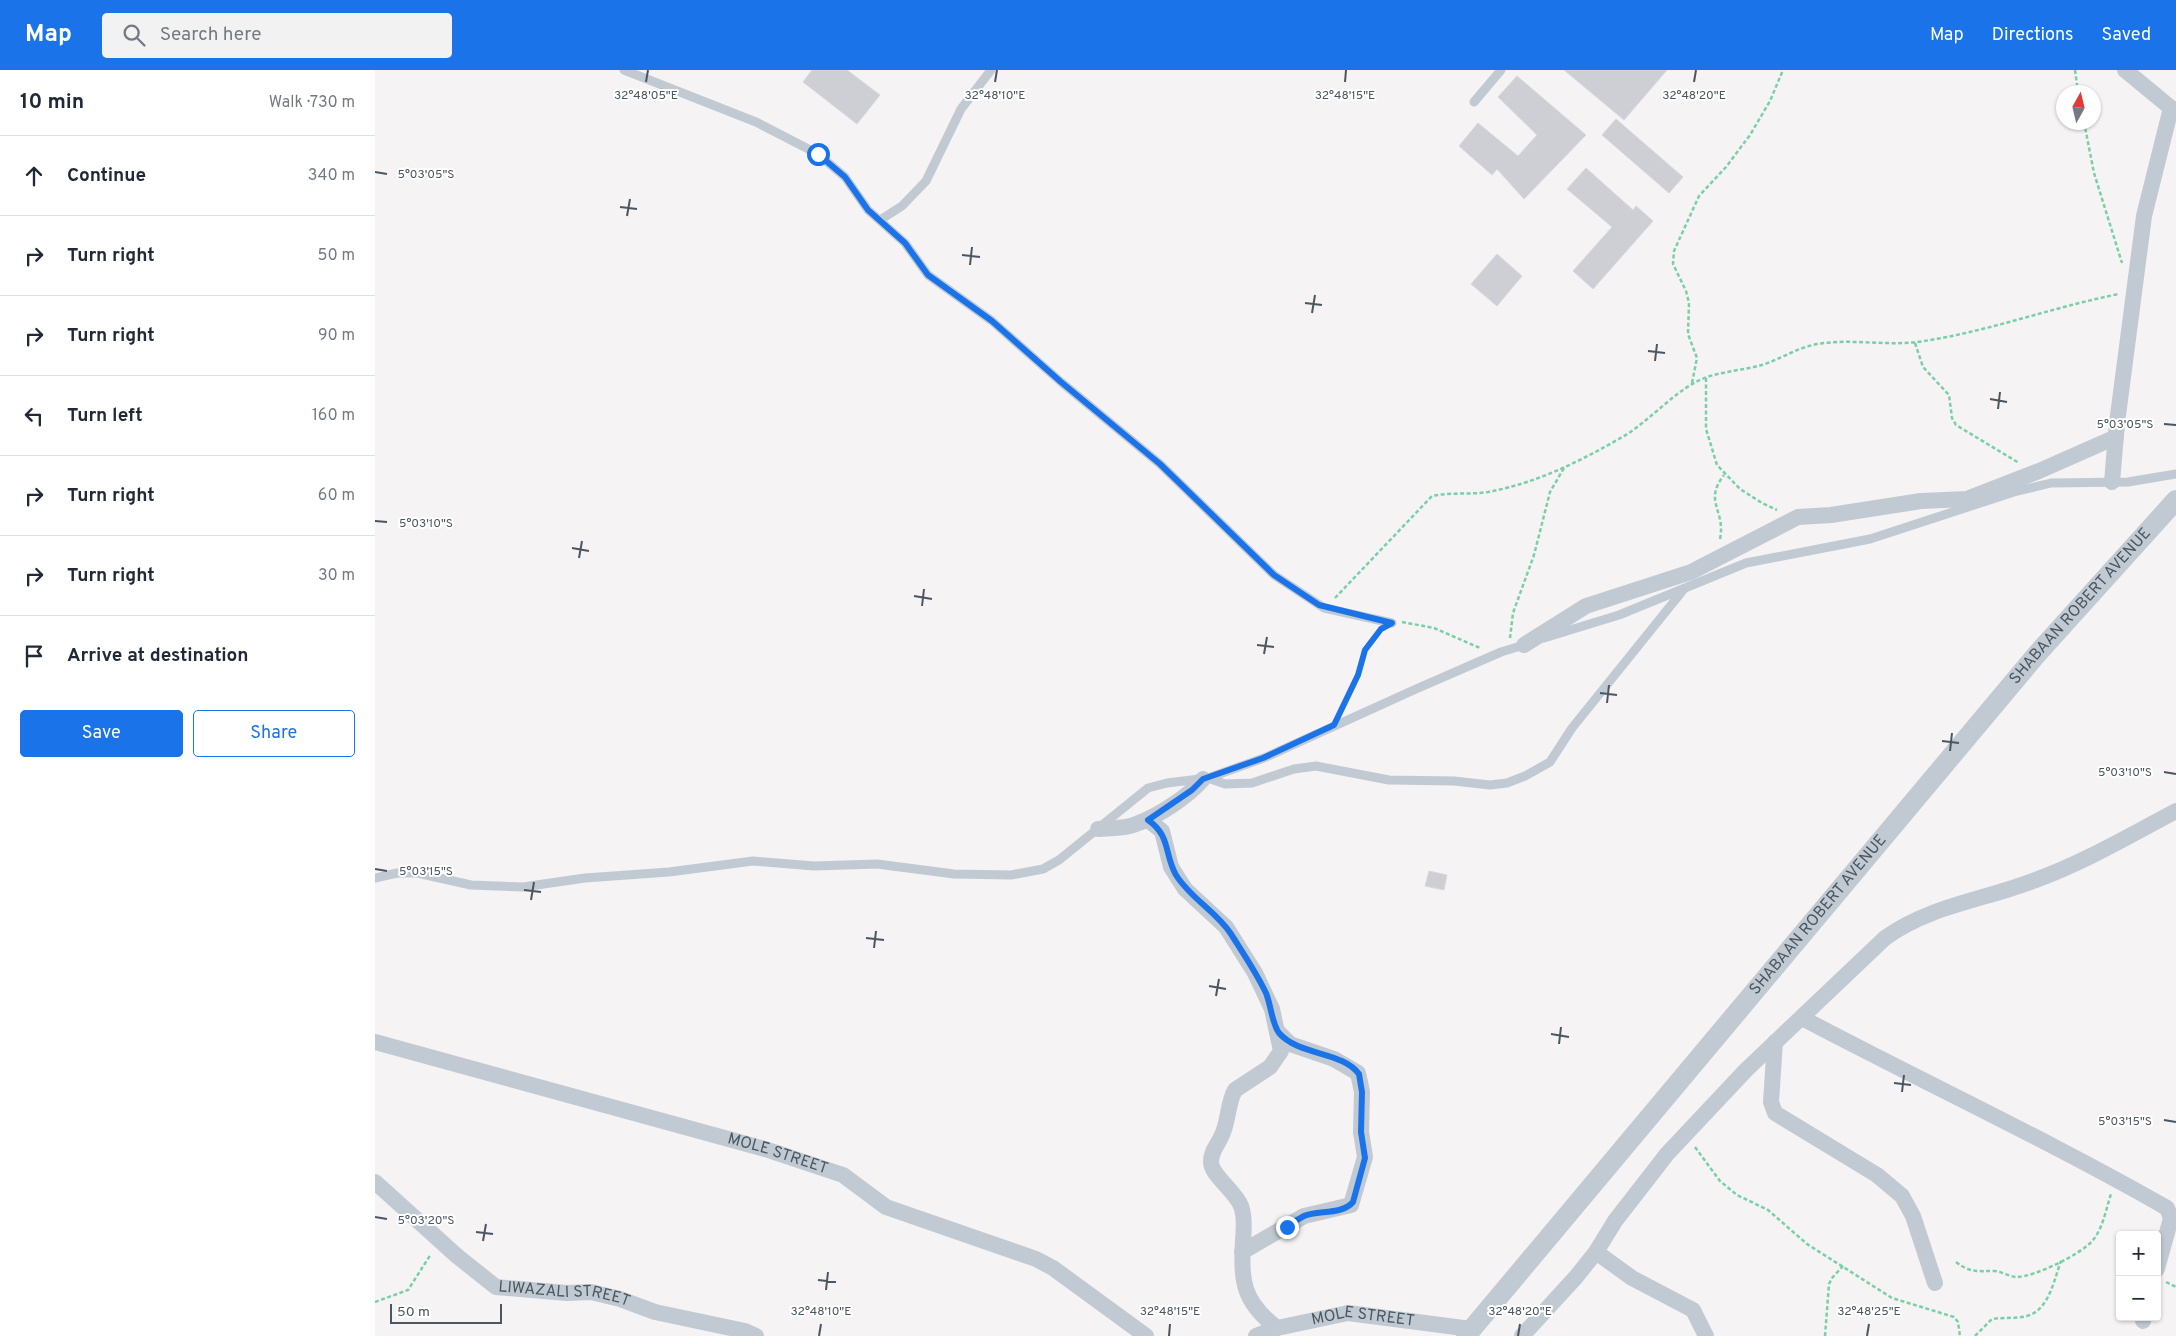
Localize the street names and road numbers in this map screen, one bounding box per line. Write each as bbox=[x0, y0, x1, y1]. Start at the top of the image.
street label: SHABAAN ROBERT AVENUE bbox=[2006, 524, 2156, 689]
street label: SHABAAN ROBERT AVENUE bbox=[1746, 831, 1891, 999]
street label: MOLE STREET bbox=[725, 1129, 831, 1179]
street label: LIWAZALI STREET bbox=[498, 1277, 633, 1312]
street label: MOLE STREET bbox=[1310, 1303, 1416, 1332]

